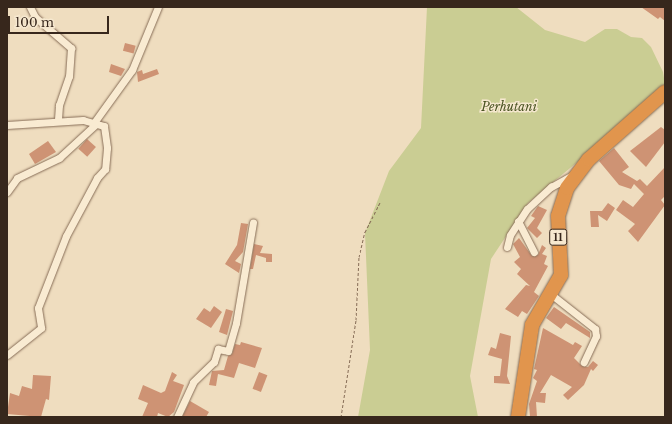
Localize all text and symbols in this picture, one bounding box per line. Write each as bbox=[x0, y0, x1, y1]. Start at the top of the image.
scale bar bbox=[10, 8, 111, 34]
text: 100 m bbox=[15, 15, 54, 30]
park label: Perhutani bbox=[481, 100, 537, 114]
road number: 11 bbox=[549, 228, 567, 246]

